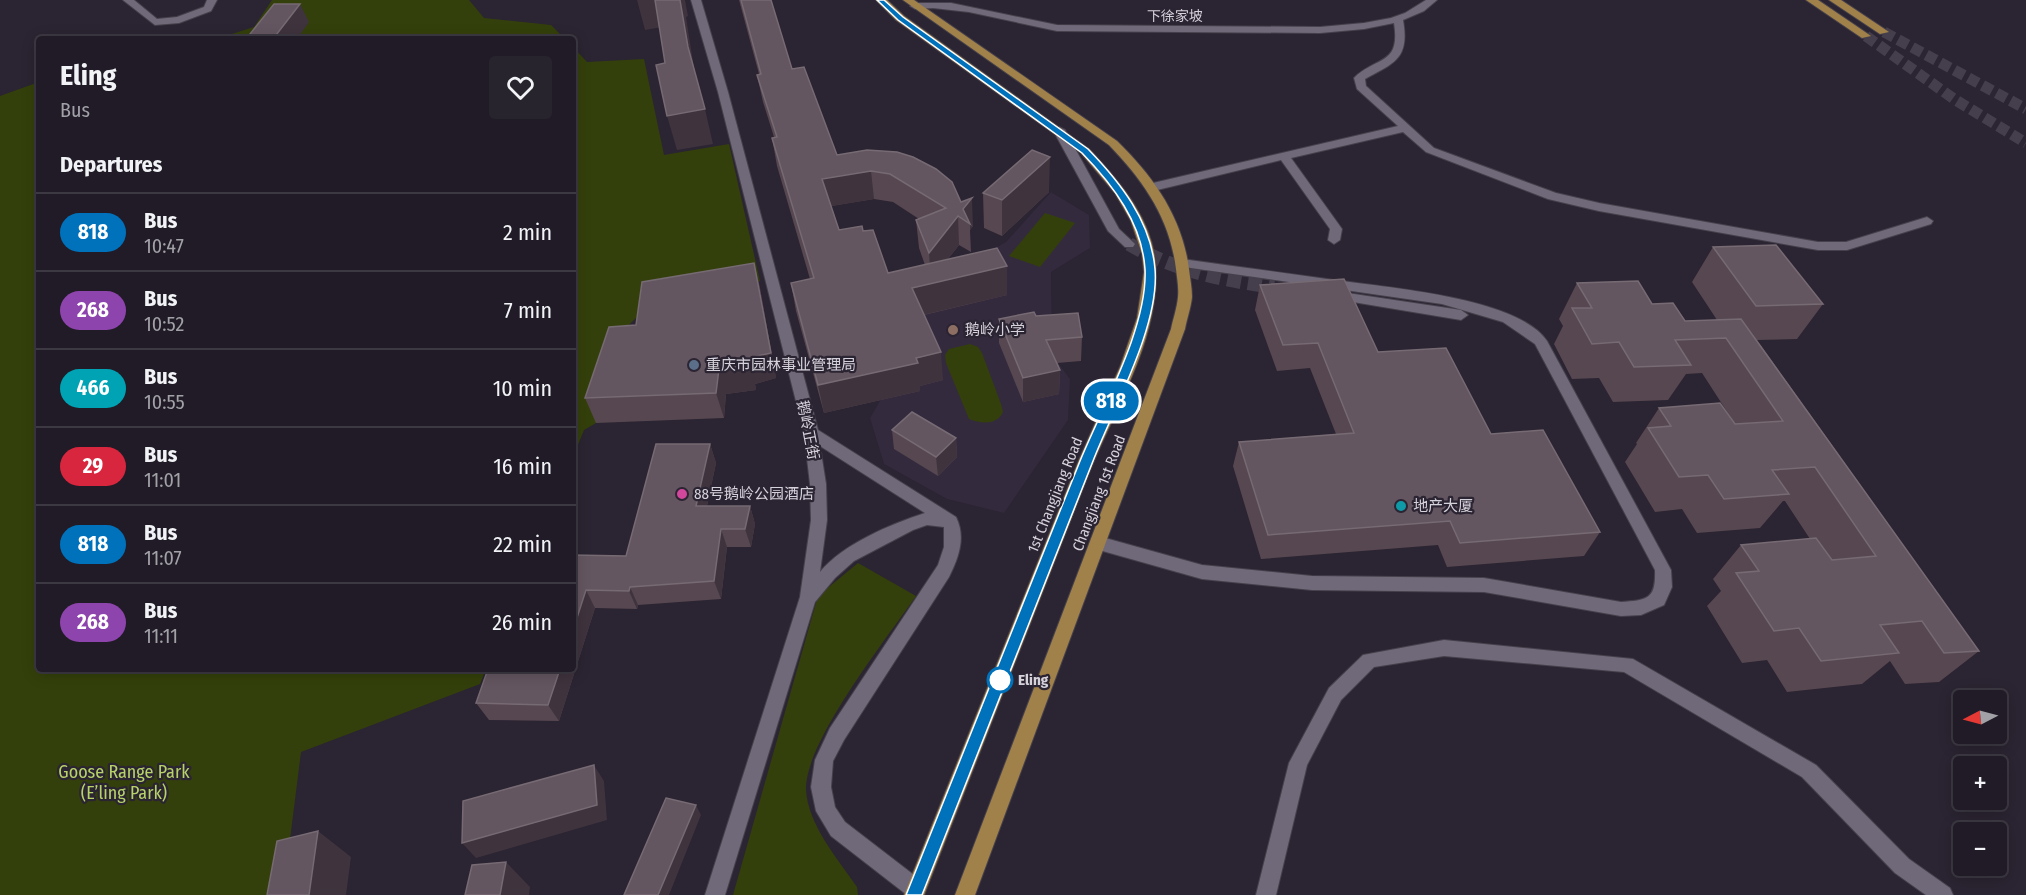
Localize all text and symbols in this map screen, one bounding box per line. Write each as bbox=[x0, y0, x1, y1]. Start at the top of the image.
street label: 下徐家坡 bbox=[1147, 8, 1203, 25]
button: heart bbox=[489, 56, 552, 119]
text: Eling bbox=[60, 59, 117, 92]
text: Bus bbox=[60, 98, 90, 122]
text: Departures bbox=[60, 151, 162, 178]
text: Bus bbox=[144, 207, 177, 234]
text: 818 bbox=[78, 219, 108, 245]
text: 2 min bbox=[503, 219, 552, 246]
text: 10:47 bbox=[144, 234, 184, 258]
text: Bus bbox=[144, 285, 177, 312]
text: 268 bbox=[77, 297, 109, 323]
text: 7 min bbox=[504, 297, 552, 324]
text: 10:52 bbox=[144, 312, 184, 336]
place label: 鹅岭小学 bbox=[965, 321, 1025, 339]
marker: 鹅岭小学 bbox=[946, 323, 960, 337]
place label: 重庆市园林事业管理局 bbox=[706, 356, 856, 374]
marker: 重庆市园林事业管理局 bbox=[687, 358, 701, 372]
text: Bus bbox=[144, 363, 177, 390]
text: 466 bbox=[77, 375, 109, 401]
text: 10 min bbox=[493, 375, 552, 402]
line badge: 818 bbox=[1076, 382, 1146, 420]
text: 818 bbox=[1096, 388, 1126, 414]
text: 10:55 bbox=[144, 390, 185, 414]
street label: 鹅岭正街 bbox=[793, 399, 823, 461]
street label: Changjiang 1st Road bbox=[1069, 432, 1129, 554]
street label: 1st Changjiang Road bbox=[1024, 435, 1086, 555]
text: Bus bbox=[144, 441, 177, 468]
text: 29 bbox=[83, 453, 103, 479]
text: 16 min bbox=[493, 453, 552, 480]
text: 11:01 bbox=[144, 468, 181, 492]
place label: 88号鹅岭公园酒店 bbox=[694, 485, 814, 503]
marker: 88号鹅岭公园酒店 bbox=[675, 487, 689, 501]
place label: 地产大厦 bbox=[1413, 497, 1473, 515]
marker: 地产大厦 bbox=[1394, 499, 1408, 513]
text: Bus bbox=[144, 519, 177, 546]
text: 818 bbox=[78, 531, 108, 557]
text: 22 min bbox=[493, 531, 552, 558]
text: 11:07 bbox=[144, 546, 182, 570]
text: Bus bbox=[144, 597, 177, 624]
text: 268 bbox=[77, 609, 109, 635]
text: 26 min bbox=[492, 609, 552, 636]
text: 11:11 bbox=[144, 624, 178, 648]
marker: Eling bbox=[987, 667, 1013, 693]
place label: Eling bbox=[1018, 671, 1049, 689]
north arrow bbox=[1953, 690, 2007, 744]
map controls bbox=[1953, 690, 2007, 876]
button: + bbox=[1953, 756, 2007, 810]
park label: Goose Range Park (E’ling Park) bbox=[58, 761, 190, 804]
button: − bbox=[1953, 822, 2007, 876]

